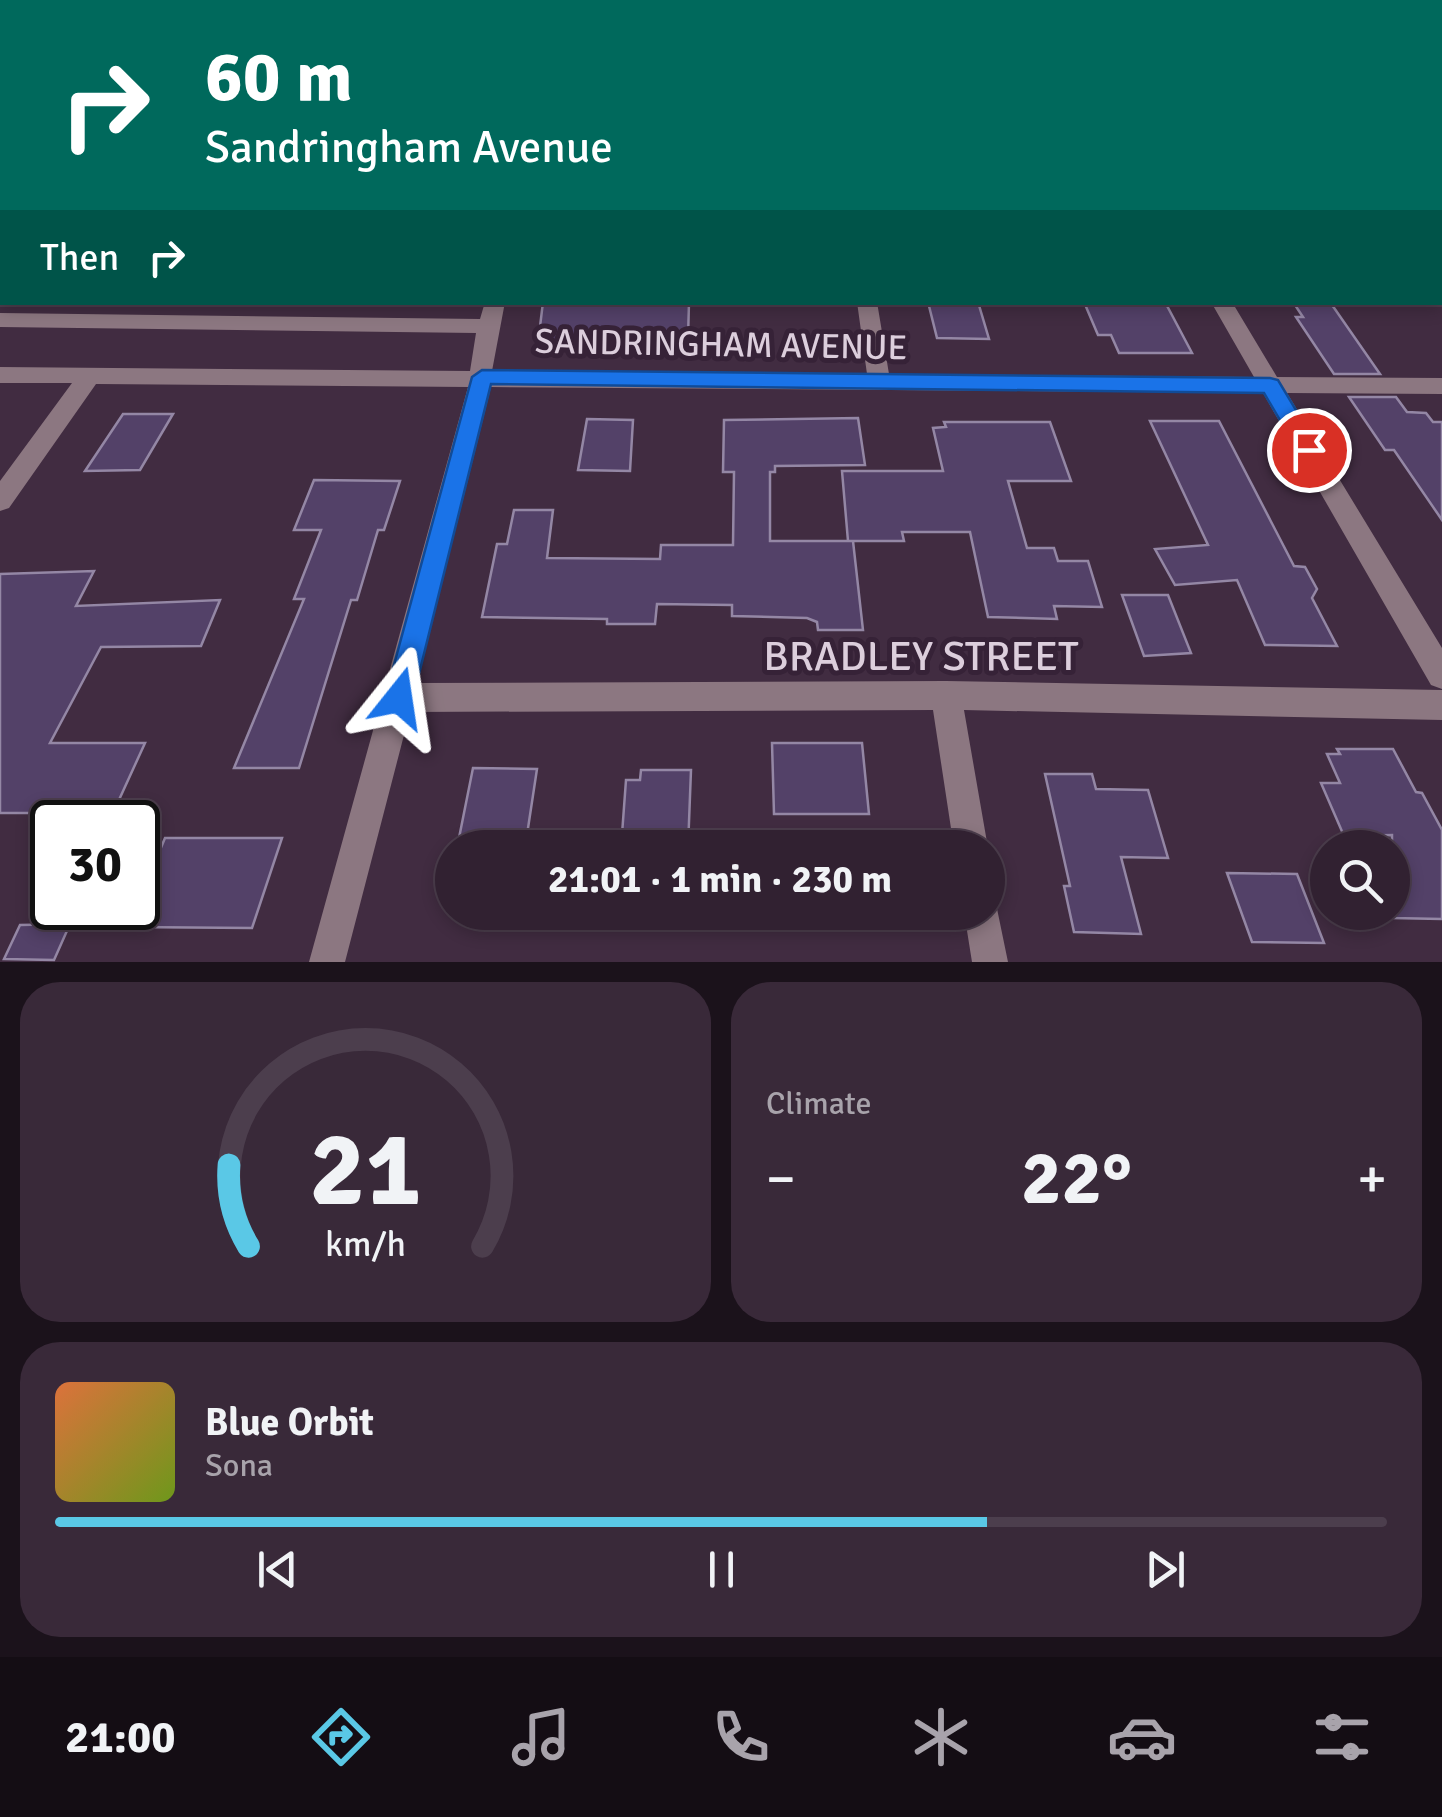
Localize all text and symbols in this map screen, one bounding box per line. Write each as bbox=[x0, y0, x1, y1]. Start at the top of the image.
text: 60 m bbox=[205, 34, 353, 120]
icon: right bbox=[40, 40, 170, 170]
text: Sandringham Avenue bbox=[205, 120, 613, 175]
icon: right bbox=[139, 230, 194, 285]
text: Then bbox=[40, 234, 119, 281]
street label: SANDRINGHAM AVENUE bbox=[534, 320, 908, 369]
pin bbox=[1267, 408, 1352, 493]
icon: arrive bbox=[1282, 423, 1337, 478]
street label: BRADLEY STREET bbox=[763, 631, 1079, 682]
position arrow bbox=[347, 646, 451, 750]
speed limit sign: 30 bbox=[30, 800, 160, 930]
map controls bbox=[1310, 830, 1410, 930]
button: search bbox=[1310, 830, 1410, 930]
text: 21:01 · 1 min · 230 m bbox=[548, 856, 892, 903]
text: Climate bbox=[766, 1084, 872, 1123]
text: 21 bbox=[309, 1106, 422, 1234]
text: 22° bbox=[1021, 1132, 1132, 1225]
text: − bbox=[766, 1145, 796, 1213]
text: + bbox=[1357, 1145, 1387, 1213]
text: km/h bbox=[325, 1222, 406, 1266]
text: Blue Orbit bbox=[205, 1399, 374, 1446]
text: Sona bbox=[205, 1446, 273, 1485]
icon: previous bbox=[250, 1542, 305, 1597]
icon: pause bbox=[694, 1542, 749, 1597]
icon: next bbox=[1138, 1542, 1193, 1597]
icon: directions bbox=[306, 1702, 376, 1772]
icon: music bbox=[506, 1702, 576, 1772]
icon: phone bbox=[706, 1702, 776, 1772]
icon: climate bbox=[906, 1702, 976, 1772]
icon: car bbox=[1107, 1702, 1177, 1772]
icon: filters bbox=[1307, 1702, 1377, 1772]
text: 21:00 bbox=[65, 1710, 176, 1765]

